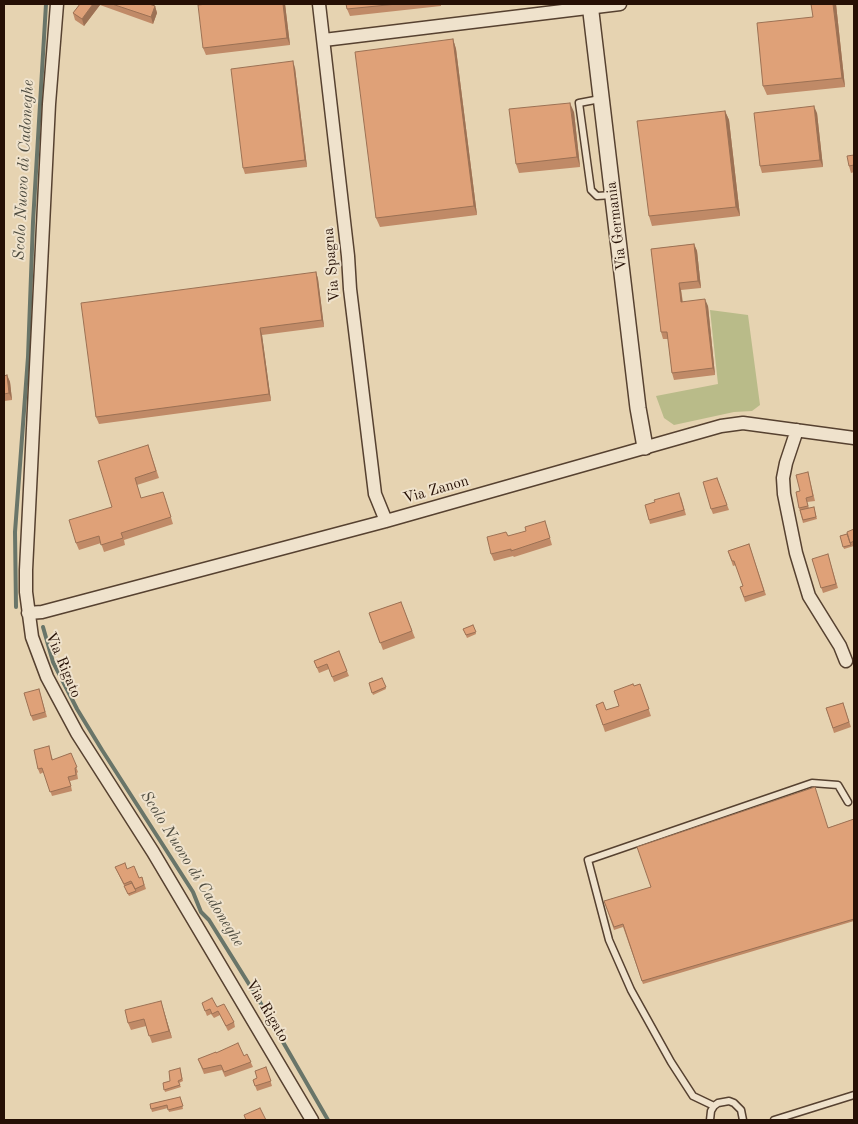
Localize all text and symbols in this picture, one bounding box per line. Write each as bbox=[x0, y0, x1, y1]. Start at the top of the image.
water label: Scolo Nuovo di Cadoneghe bbox=[10, 79, 38, 261]
street label: Via Germania bbox=[603, 181, 631, 271]
street label: Via Spagna bbox=[320, 227, 344, 303]
street label: Via Zanon bbox=[401, 472, 471, 508]
street label: Via Rigato bbox=[41, 629, 85, 701]
water label: Scolo Nuovo di Cadoneghe bbox=[136, 787, 248, 951]
street label: Via Rigato bbox=[241, 977, 293, 1045]

